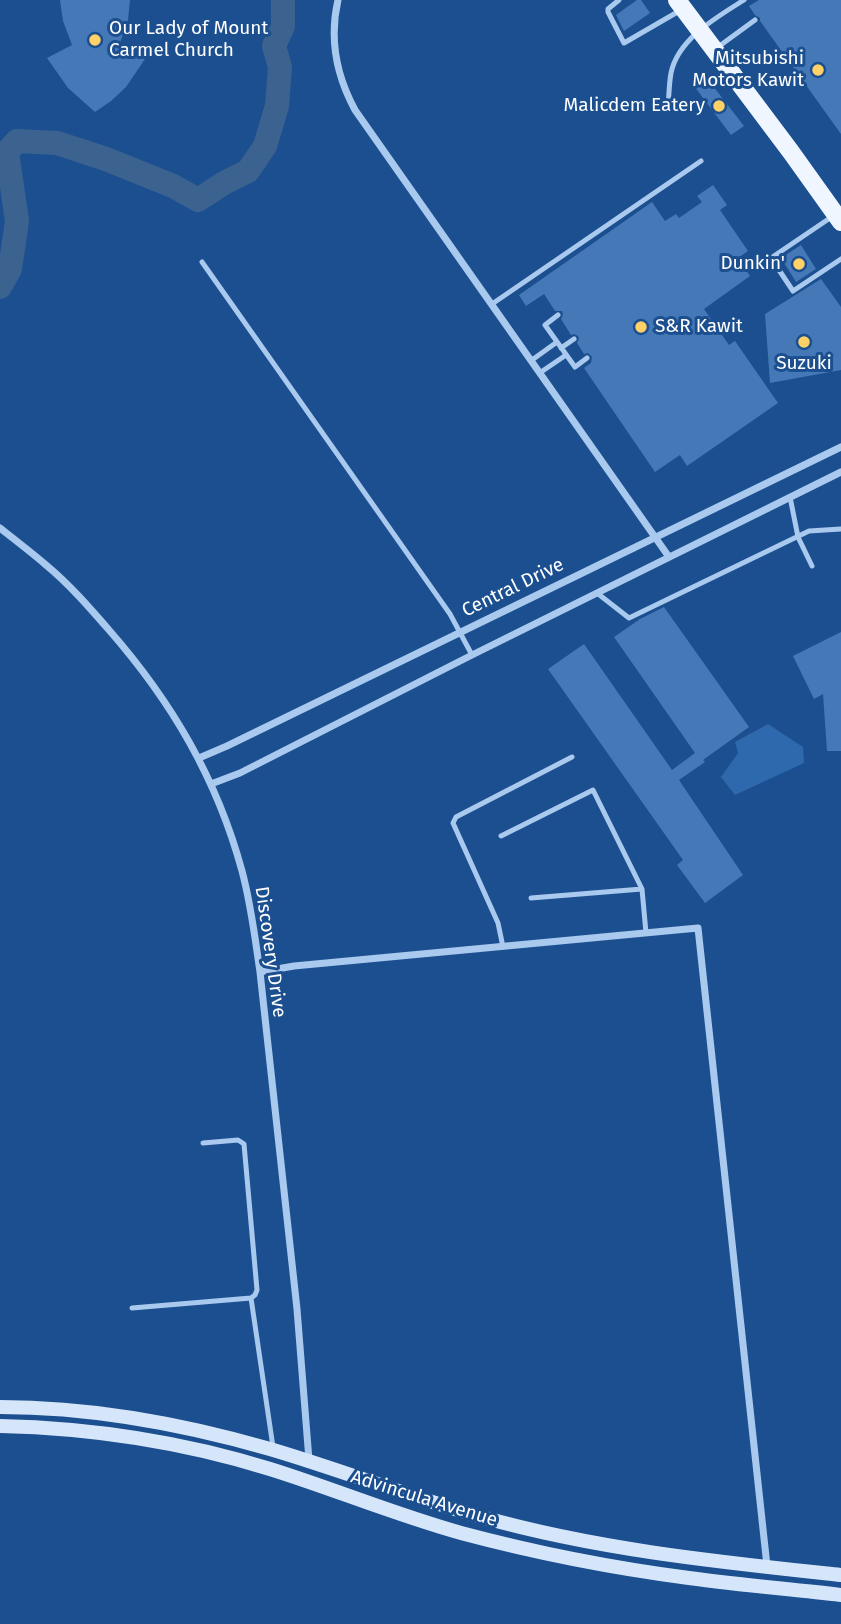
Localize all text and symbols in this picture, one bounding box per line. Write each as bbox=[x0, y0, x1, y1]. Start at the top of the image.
place label: Our Lady of Mount Carmel Church bbox=[109, 18, 268, 62]
marker: Our Lady of Mount Carmel Church bbox=[87, 32, 103, 48]
place label: Mitsubishi Motors Kawit bbox=[692, 48, 804, 92]
marker: Mitsubishi Motors Kawit bbox=[810, 62, 826, 78]
place label: Malicdem Eatery bbox=[564, 95, 705, 117]
marker: Malicdem Eatery bbox=[711, 98, 727, 114]
place label: Dunkin' bbox=[720, 253, 785, 275]
marker: Dunkin' bbox=[791, 256, 807, 272]
place label: S&R Kawit bbox=[655, 316, 743, 338]
marker: S&R Kawit bbox=[633, 319, 649, 335]
marker: Suzuki bbox=[796, 334, 812, 350]
place label: Suzuki bbox=[776, 353, 832, 375]
street label: Central Drive bbox=[458, 554, 568, 622]
street label: Discovery Drive bbox=[250, 885, 290, 1019]
street label: Advincula Avenue bbox=[348, 1466, 500, 1532]

